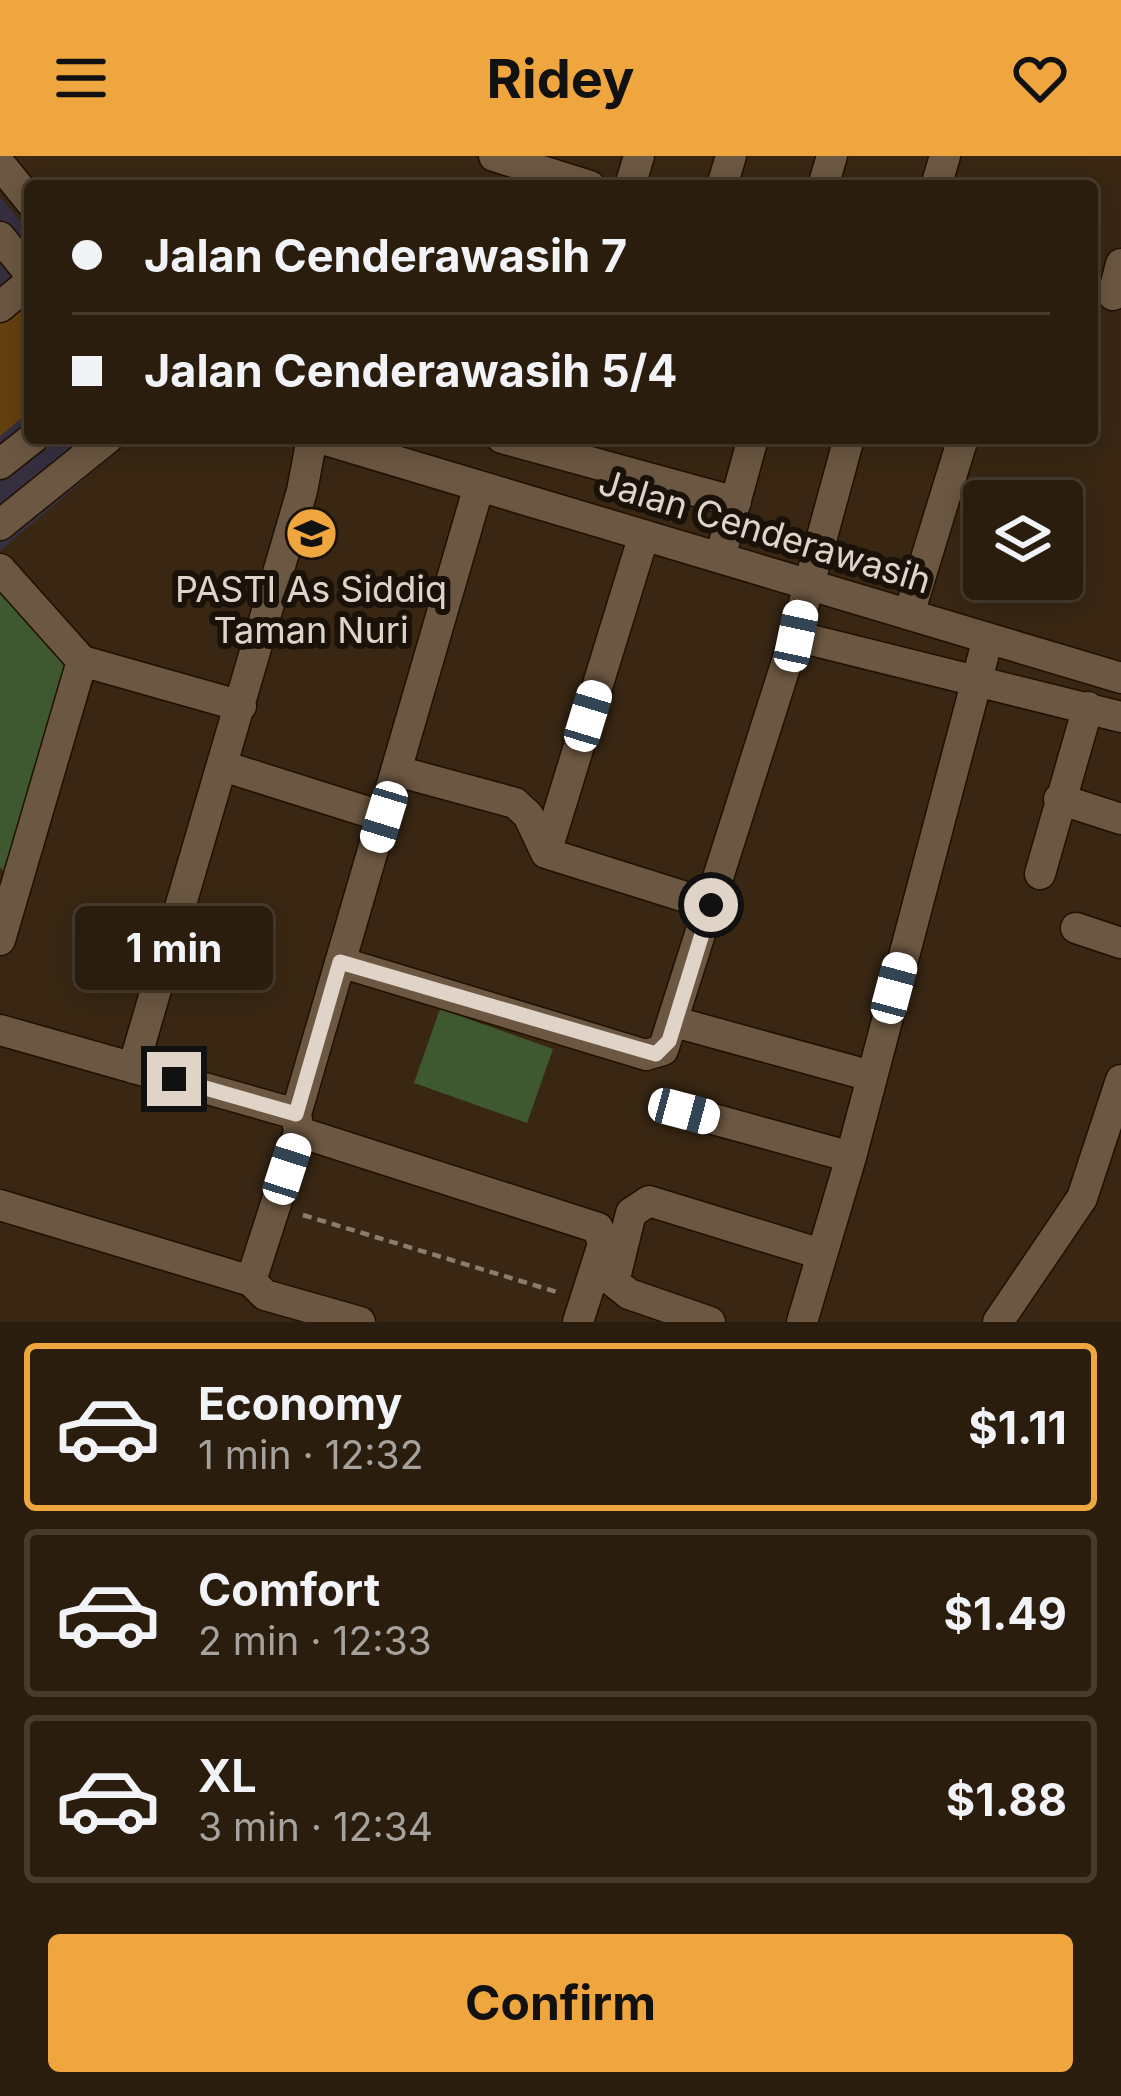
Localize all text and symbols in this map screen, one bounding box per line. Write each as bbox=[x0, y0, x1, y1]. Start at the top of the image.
icon: menu bbox=[48, 45, 114, 111]
icon: heart bbox=[1007, 45, 1073, 111]
text: Ridey bbox=[487, 46, 634, 111]
text: Jalan Cenderawasih 7 bbox=[144, 228, 627, 283]
text: Jalan Cenderawasih 5/4 bbox=[144, 343, 678, 398]
street label: Jalan Cenderawasih bbox=[594, 460, 936, 602]
map controls bbox=[963, 480, 1083, 600]
button: layers bbox=[963, 480, 1083, 600]
school or university icon: PASTI As Siddiq Taman Nuri bbox=[283, 505, 339, 561]
place label: PASTI As Siddiq Taman Nuri bbox=[175, 567, 447, 652]
car bbox=[771, 597, 821, 675]
car bbox=[560, 676, 616, 756]
car bbox=[356, 777, 412, 857]
route start bbox=[684, 878, 738, 932]
callout: 1 min bbox=[75, 905, 273, 989]
text: 1 min bbox=[126, 924, 222, 971]
car bbox=[867, 949, 921, 1027]
route end bbox=[147, 1052, 201, 1106]
car bbox=[645, 1084, 723, 1138]
car bbox=[259, 1129, 315, 1209]
icon: car bbox=[54, 1373, 162, 1481]
text: Economy bbox=[198, 1376, 402, 1431]
text: $1.11 bbox=[968, 1400, 1067, 1455]
text: 1 min · 12:32 bbox=[198, 1431, 423, 1478]
icon: car bbox=[54, 1559, 162, 1667]
text: Comfort bbox=[198, 1562, 380, 1617]
text: $1.49 bbox=[943, 1586, 1067, 1641]
text: 2 min · 12:33 bbox=[198, 1617, 432, 1664]
icon: car bbox=[54, 1745, 162, 1853]
text: XL bbox=[198, 1748, 257, 1803]
text: $1.88 bbox=[946, 1772, 1067, 1827]
text: 3 min · 12:34 bbox=[198, 1803, 433, 1850]
button: Confirm bbox=[48, 1934, 1073, 2072]

